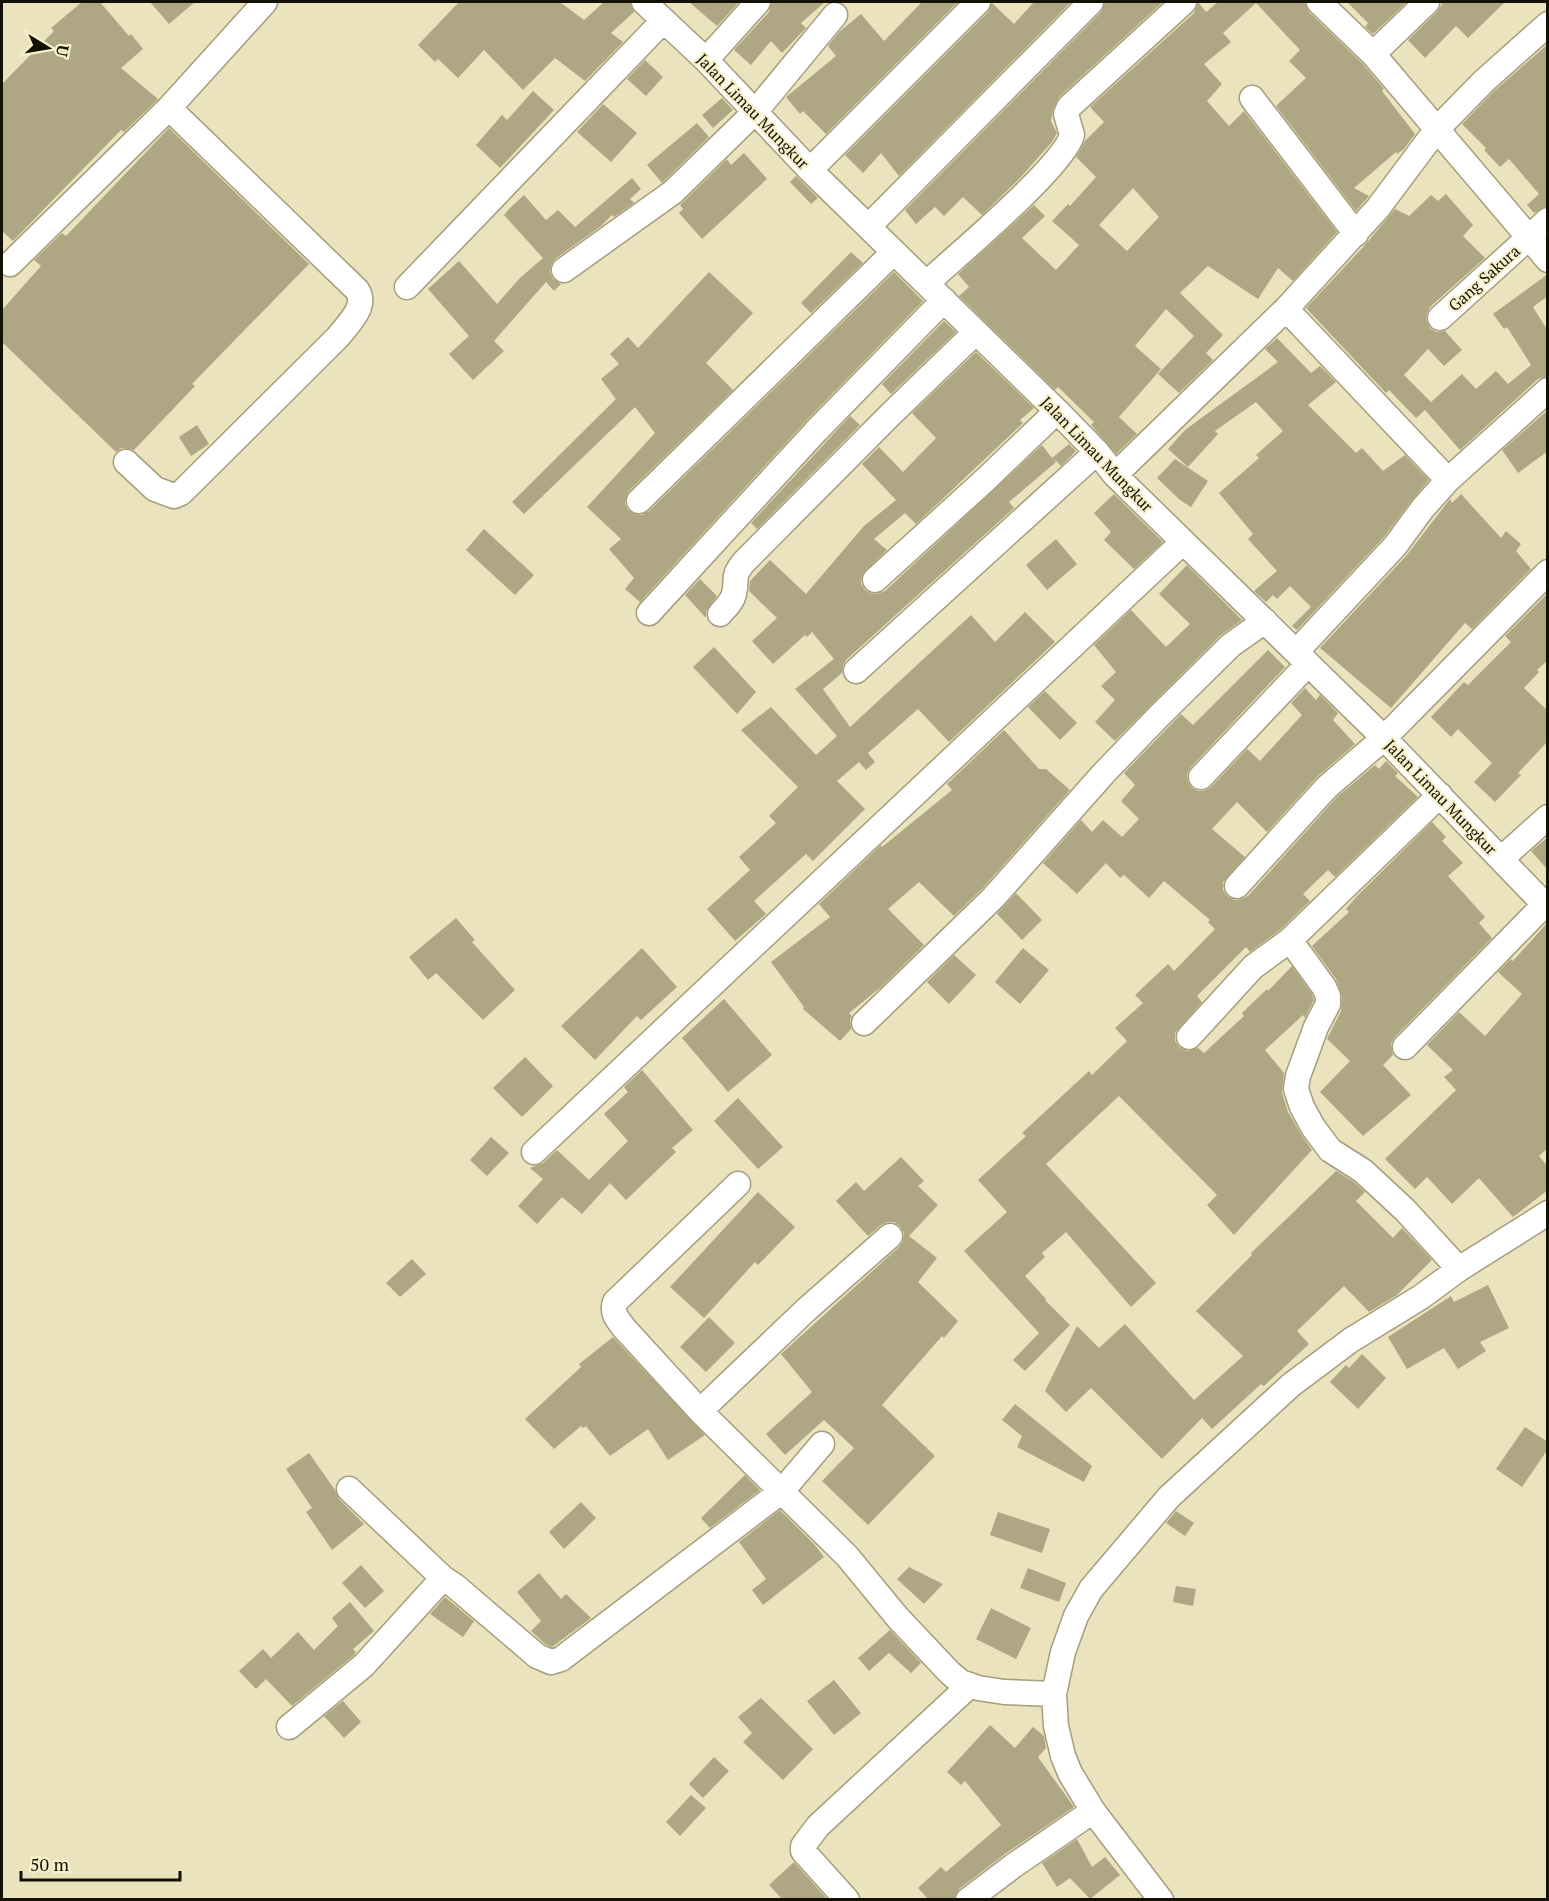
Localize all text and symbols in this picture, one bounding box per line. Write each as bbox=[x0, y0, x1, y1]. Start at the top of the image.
north arrow bbox=[18, 18, 78, 78]
text: U bbox=[51, 43, 75, 59]
street label: Jalan Limau Mungkur bbox=[692, 48, 815, 174]
street label: Gang Sakura bbox=[1443, 240, 1525, 316]
street label: Jalan Limau Mungkur bbox=[1036, 391, 1159, 517]
street label: Jalan Limau Mungkur bbox=[1380, 734, 1503, 860]
scale bar bbox=[21, 1844, 180, 1882]
text: 50 m bbox=[30, 1852, 70, 1876]

